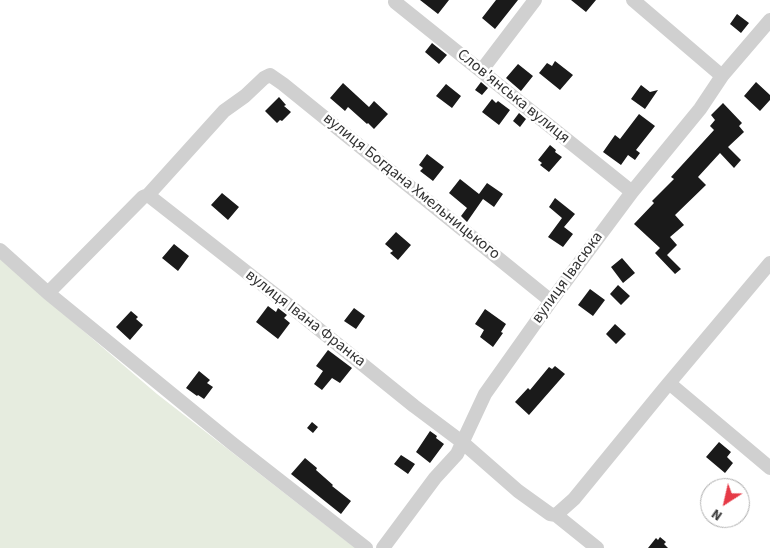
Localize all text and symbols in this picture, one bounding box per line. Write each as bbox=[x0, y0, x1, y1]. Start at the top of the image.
street label: Слов'янська вулиця bbox=[453, 46, 573, 148]
street label: вулиця Богдана Хмельницького bbox=[319, 110, 503, 264]
street label: вулиця Івасюка bbox=[528, 228, 608, 328]
street label: вулиця Івана Франка bbox=[241, 266, 369, 372]
north arrow bbox=[700, 478, 750, 528]
text: N bbox=[707, 504, 727, 525]

